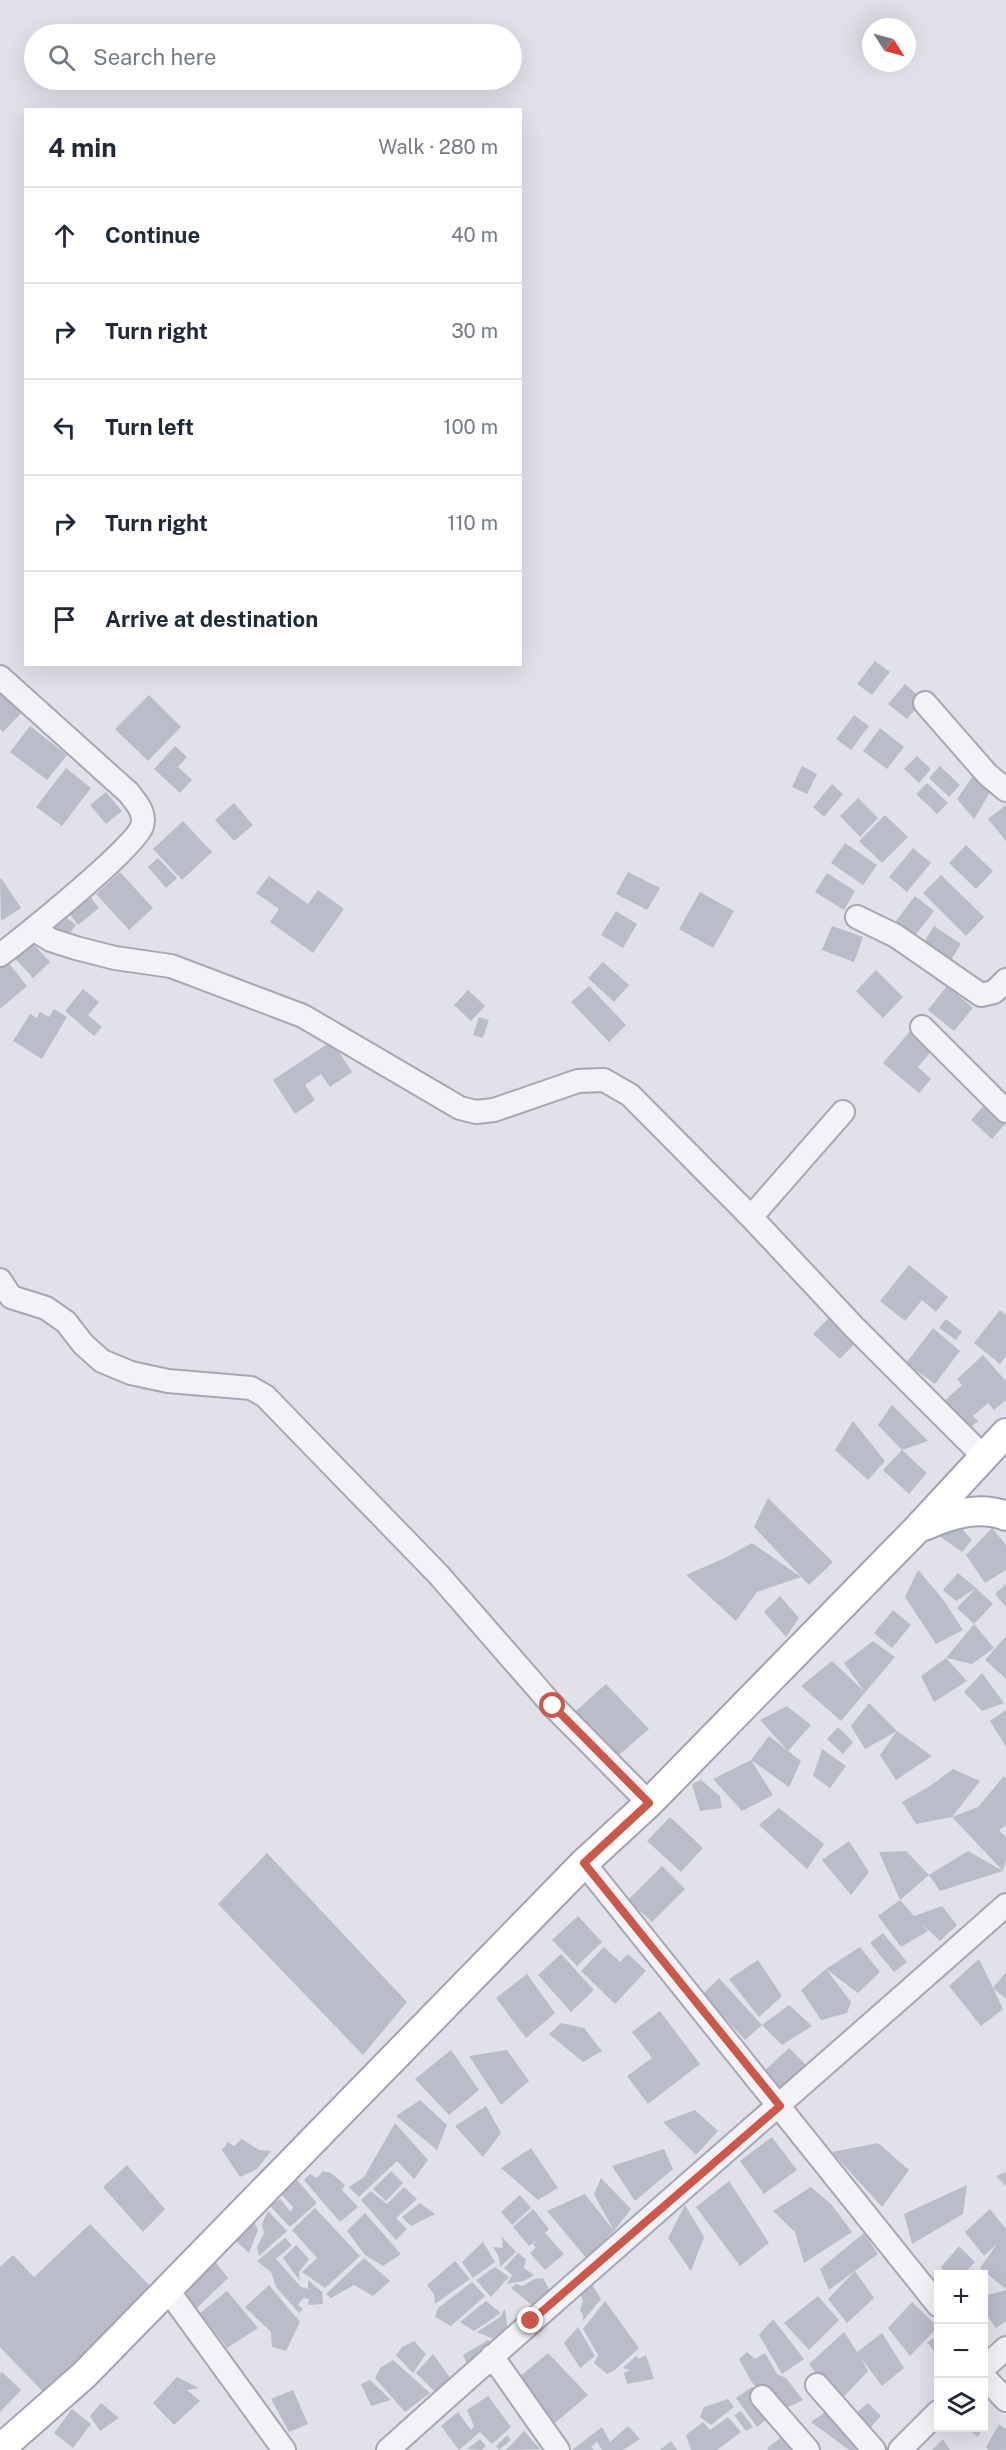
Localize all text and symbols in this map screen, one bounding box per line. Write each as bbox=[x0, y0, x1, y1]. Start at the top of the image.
north arrow bbox=[862, 18, 916, 72]
search box bbox=[24, 24, 522, 90]
icon: search bbox=[45, 41, 78, 74]
text: Search here bbox=[93, 44, 217, 70]
text: 4 min bbox=[48, 132, 117, 163]
text: Walk · 280 m bbox=[378, 135, 498, 159]
icon: ahead bbox=[48, 219, 81, 252]
text: Continue bbox=[105, 222, 200, 248]
text: 40 m bbox=[451, 223, 498, 247]
icon: right bbox=[48, 315, 81, 348]
text: Turn right bbox=[105, 318, 208, 344]
text: 30 m bbox=[451, 319, 498, 343]
icon: left bbox=[48, 411, 81, 444]
text: Turn left bbox=[105, 414, 194, 440]
text: 100 m bbox=[443, 415, 498, 439]
icon: right bbox=[48, 507, 81, 540]
text: Turn right bbox=[105, 510, 208, 536]
text: 110 m bbox=[447, 511, 498, 535]
icon: arrive bbox=[48, 603, 81, 636]
text: Arrive at destination bbox=[105, 606, 318, 632]
route start bbox=[539, 1692, 565, 1718]
map controls bbox=[934, 2270, 988, 2432]
button: + bbox=[934, 2270, 988, 2324]
route end bbox=[517, 2307, 543, 2333]
button: − bbox=[934, 2324, 988, 2378]
button: layers bbox=[934, 2378, 988, 2432]

